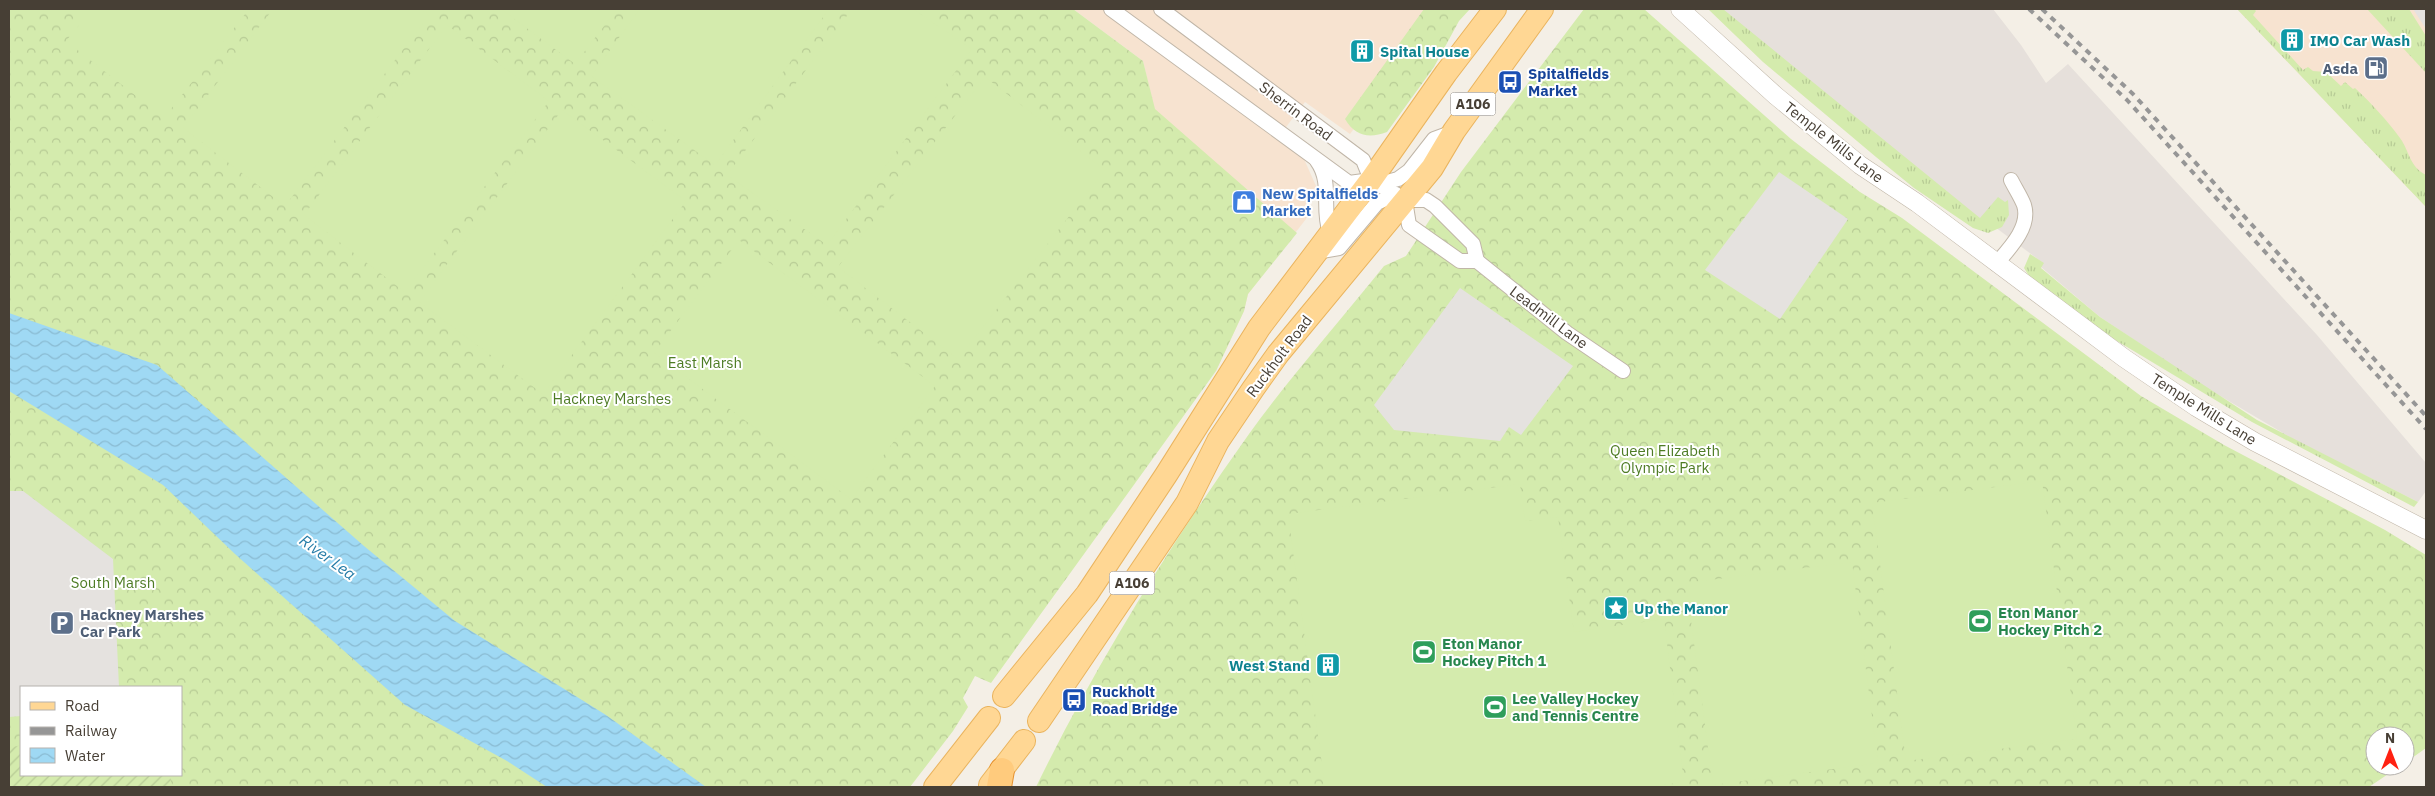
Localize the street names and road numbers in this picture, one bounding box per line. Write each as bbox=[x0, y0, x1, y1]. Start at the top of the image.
street label: Sherrin Road bbox=[1256, 77, 1336, 145]
road number: A106 bbox=[1450, 92, 1496, 116]
street label: Temple Mills Lane bbox=[1781, 97, 1887, 187]
street label: Leadmill Lane bbox=[1506, 281, 1592, 353]
street label: Ruckholt Road bbox=[1242, 311, 1316, 401]
street label: Temple Mills Lane bbox=[2148, 369, 2260, 449]
road number: A106 bbox=[1110, 572, 1154, 594]

